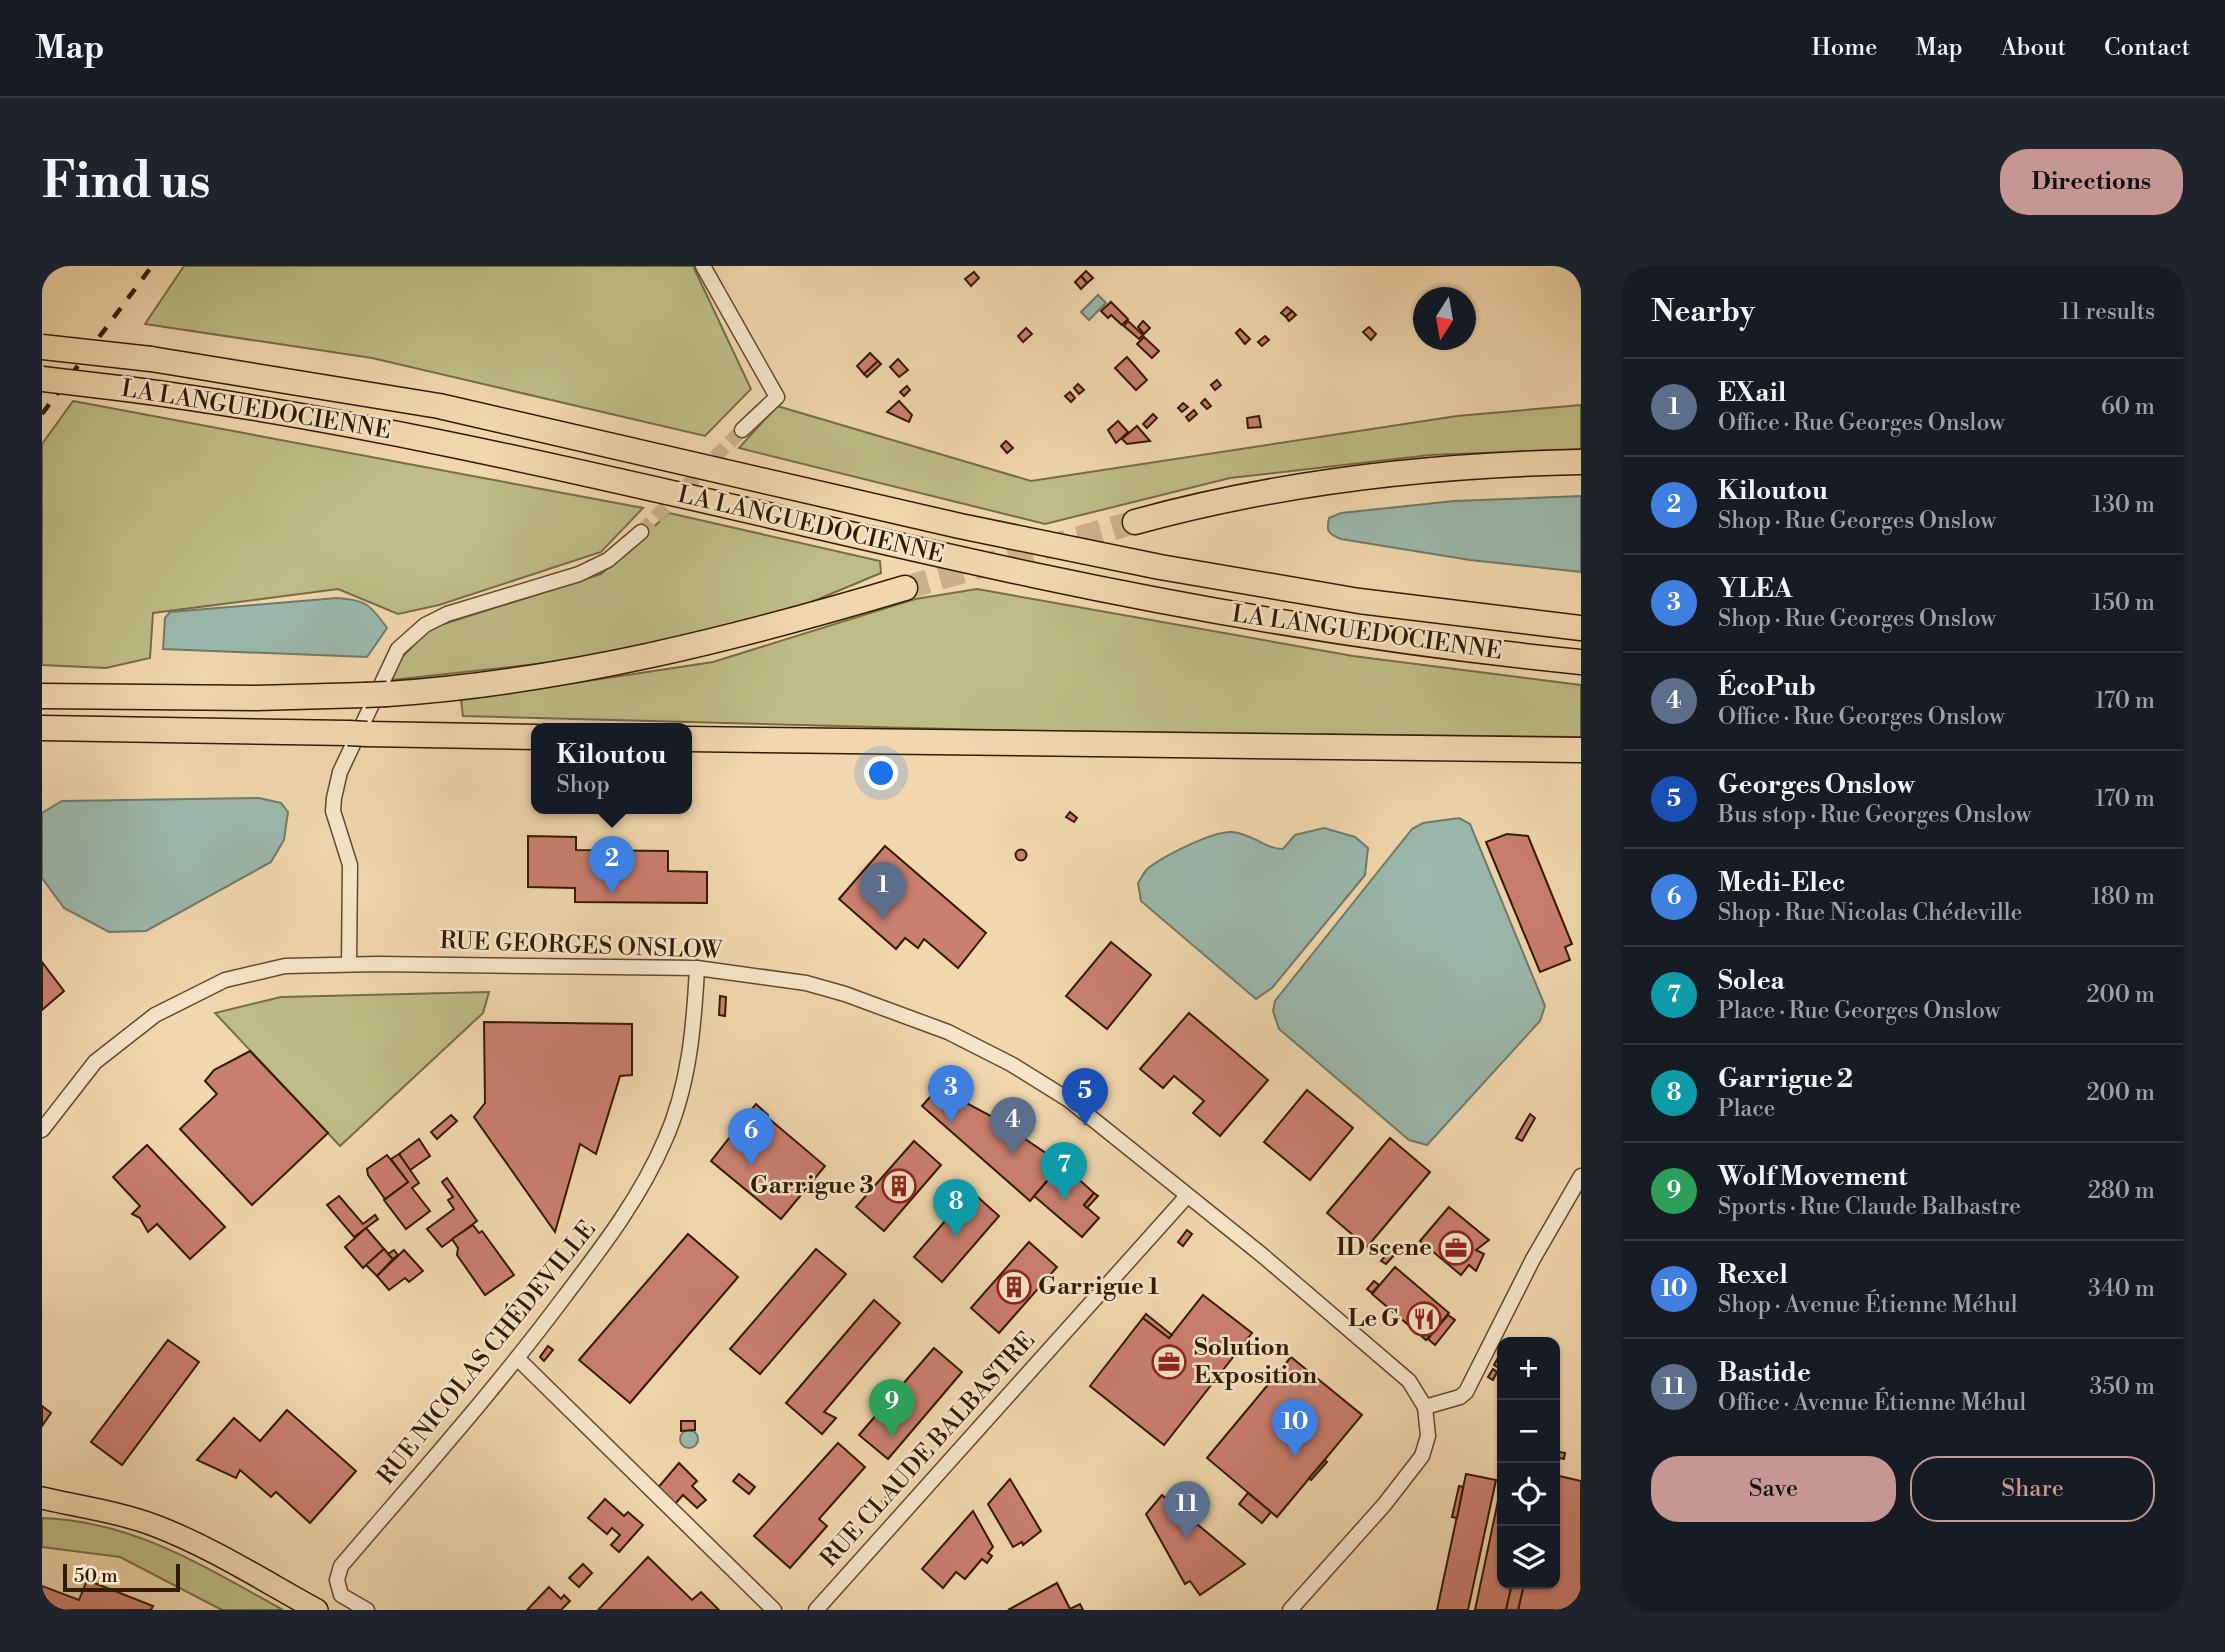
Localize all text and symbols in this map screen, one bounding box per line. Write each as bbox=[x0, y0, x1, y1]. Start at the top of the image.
text: Map bbox=[35, 28, 104, 69]
text: Home bbox=[1812, 33, 1877, 63]
text: Map bbox=[1915, 33, 1963, 63]
text: About bbox=[2001, 33, 2066, 63]
text: Contact bbox=[2104, 33, 2190, 63]
button: Directions bbox=[2000, 149, 2183, 215]
text: Find us bbox=[42, 152, 211, 213]
north arrow bbox=[1413, 287, 1476, 350]
text: Nearby bbox=[1651, 293, 1755, 331]
text: 11 results bbox=[2060, 298, 2155, 326]
street label: LA LANGUEDOCIENNE bbox=[119, 374, 393, 446]
text: EXail bbox=[1718, 377, 1786, 409]
text: 1 bbox=[1668, 393, 1680, 421]
text: 60 m bbox=[2101, 393, 2155, 421]
text: Office · Rue Georges Onslow bbox=[1718, 409, 2005, 437]
text: Kiloutou bbox=[1718, 475, 1828, 507]
street label: LA LANGUEDOCIENNE bbox=[675, 480, 947, 570]
text: 2 bbox=[1667, 491, 1681, 519]
text: 130 m bbox=[2092, 491, 2155, 519]
text: Shop · Rue Georges Onslow bbox=[1718, 507, 1996, 535]
text: YLEA bbox=[1718, 573, 1792, 605]
text: 3 bbox=[1667, 589, 1681, 617]
text: 150 m bbox=[2092, 589, 2155, 617]
street label: LA LANGUEDOCIENNE bbox=[1230, 599, 1504, 667]
text: Shop · Rue Georges Onslow bbox=[1718, 605, 1996, 633]
text: ÉcoPub bbox=[1718, 671, 1816, 703]
text: 4 bbox=[1666, 687, 1682, 715]
text: 170 m bbox=[2095, 687, 2155, 715]
text: Office · Rue Georges Onslow bbox=[1718, 703, 2005, 731]
popup bbox=[531, 723, 692, 814]
text: Kiloutou bbox=[557, 739, 666, 771]
your location bbox=[864, 756, 898, 790]
text: Georges Onslow bbox=[1718, 769, 1915, 801]
text: Shop bbox=[557, 771, 610, 799]
text: 5 bbox=[1667, 785, 1681, 813]
text: 170 m bbox=[2095, 785, 2155, 813]
text: Bus stop · Rue Georges Onslow bbox=[1718, 801, 2031, 829]
pin: 2 bbox=[589, 836, 635, 894]
pin: 1 bbox=[860, 862, 906, 920]
text: Medi-Elec bbox=[1718, 867, 1845, 899]
text: 6 bbox=[1667, 883, 1681, 911]
text: 180 m bbox=[2091, 883, 2155, 911]
text: Shop · Rue Nicolas Chédeville bbox=[1718, 899, 2022, 927]
street label: RUE GEORGES ONSLOW bbox=[439, 926, 724, 966]
text: Solea bbox=[1718, 965, 1785, 997]
text: 7 bbox=[1667, 981, 1681, 1009]
text: 200 m bbox=[2087, 981, 2155, 1009]
text: Place · Rue Georges Onslow bbox=[1718, 997, 2000, 1025]
text: Garrigue 2 bbox=[1718, 1063, 1853, 1095]
pin: 3 bbox=[928, 1065, 974, 1123]
pin: 5 bbox=[1062, 1068, 1108, 1126]
text: 8 bbox=[1667, 1079, 1681, 1107]
text: 200 m bbox=[2087, 1079, 2155, 1107]
text: Place bbox=[1718, 1095, 1775, 1123]
pin: 4 bbox=[990, 1097, 1036, 1155]
pin: 6 bbox=[728, 1108, 774, 1166]
pin: 7 bbox=[1041, 1142, 1087, 1200]
text: Wolf Movement bbox=[1718, 1161, 1908, 1193]
building icon: Garrigue 3 bbox=[880, 1167, 918, 1205]
place label: Garrigue 3 bbox=[750, 1171, 874, 1201]
text: 9 bbox=[1667, 1177, 1681, 1205]
text: 280 m bbox=[2088, 1177, 2155, 1205]
pin: 8 bbox=[933, 1179, 979, 1237]
text: Sports · Rue Claude Balbastre bbox=[1718, 1193, 2021, 1221]
street label: RUE NICOLAS CHÉDEVILLE bbox=[371, 1214, 603, 1491]
office icon: ID scene bbox=[1437, 1229, 1475, 1267]
place label: ID scene bbox=[1336, 1233, 1432, 1263]
text: Rexel bbox=[1718, 1259, 1788, 1291]
building icon: Garrigue 1 bbox=[995, 1268, 1033, 1306]
place label: Garrigue 1 bbox=[1038, 1272, 1160, 1302]
text: 10 bbox=[1660, 1275, 1688, 1303]
text: 340 m bbox=[2088, 1275, 2155, 1303]
text: Shop · Avenue Étienne Méhul bbox=[1718, 1291, 2018, 1319]
restaurant icon: Le G bbox=[1405, 1300, 1443, 1338]
place label: Le G bbox=[1348, 1304, 1400, 1334]
street label: RUE CLAUDE BALBASTRE bbox=[814, 1326, 1042, 1574]
place label: Solution Exposition bbox=[1194, 1333, 1317, 1391]
map controls bbox=[1497, 1337, 1560, 1589]
button: + bbox=[1497, 1337, 1560, 1400]
office icon: Solution Exposition bbox=[1150, 1343, 1188, 1381]
text: Bastide bbox=[1718, 1357, 1811, 1389]
text: 11 bbox=[1663, 1373, 1685, 1401]
text: 350 m bbox=[2089, 1373, 2155, 1401]
pin: 9 bbox=[869, 1379, 915, 1437]
text: Office · Avenue Étienne Méhul bbox=[1718, 1389, 2026, 1417]
pin: 10 bbox=[1272, 1399, 1318, 1457]
button: − bbox=[1497, 1400, 1560, 1463]
button: Save bbox=[1651, 1456, 1896, 1522]
button: Share bbox=[1910, 1456, 2155, 1522]
button: locate bbox=[1497, 1463, 1560, 1526]
pin: 11 bbox=[1164, 1481, 1210, 1539]
button: layers bbox=[1497, 1526, 1560, 1589]
scale bar bbox=[63, 1561, 180, 1593]
text: 50 m bbox=[74, 1564, 118, 1588]

